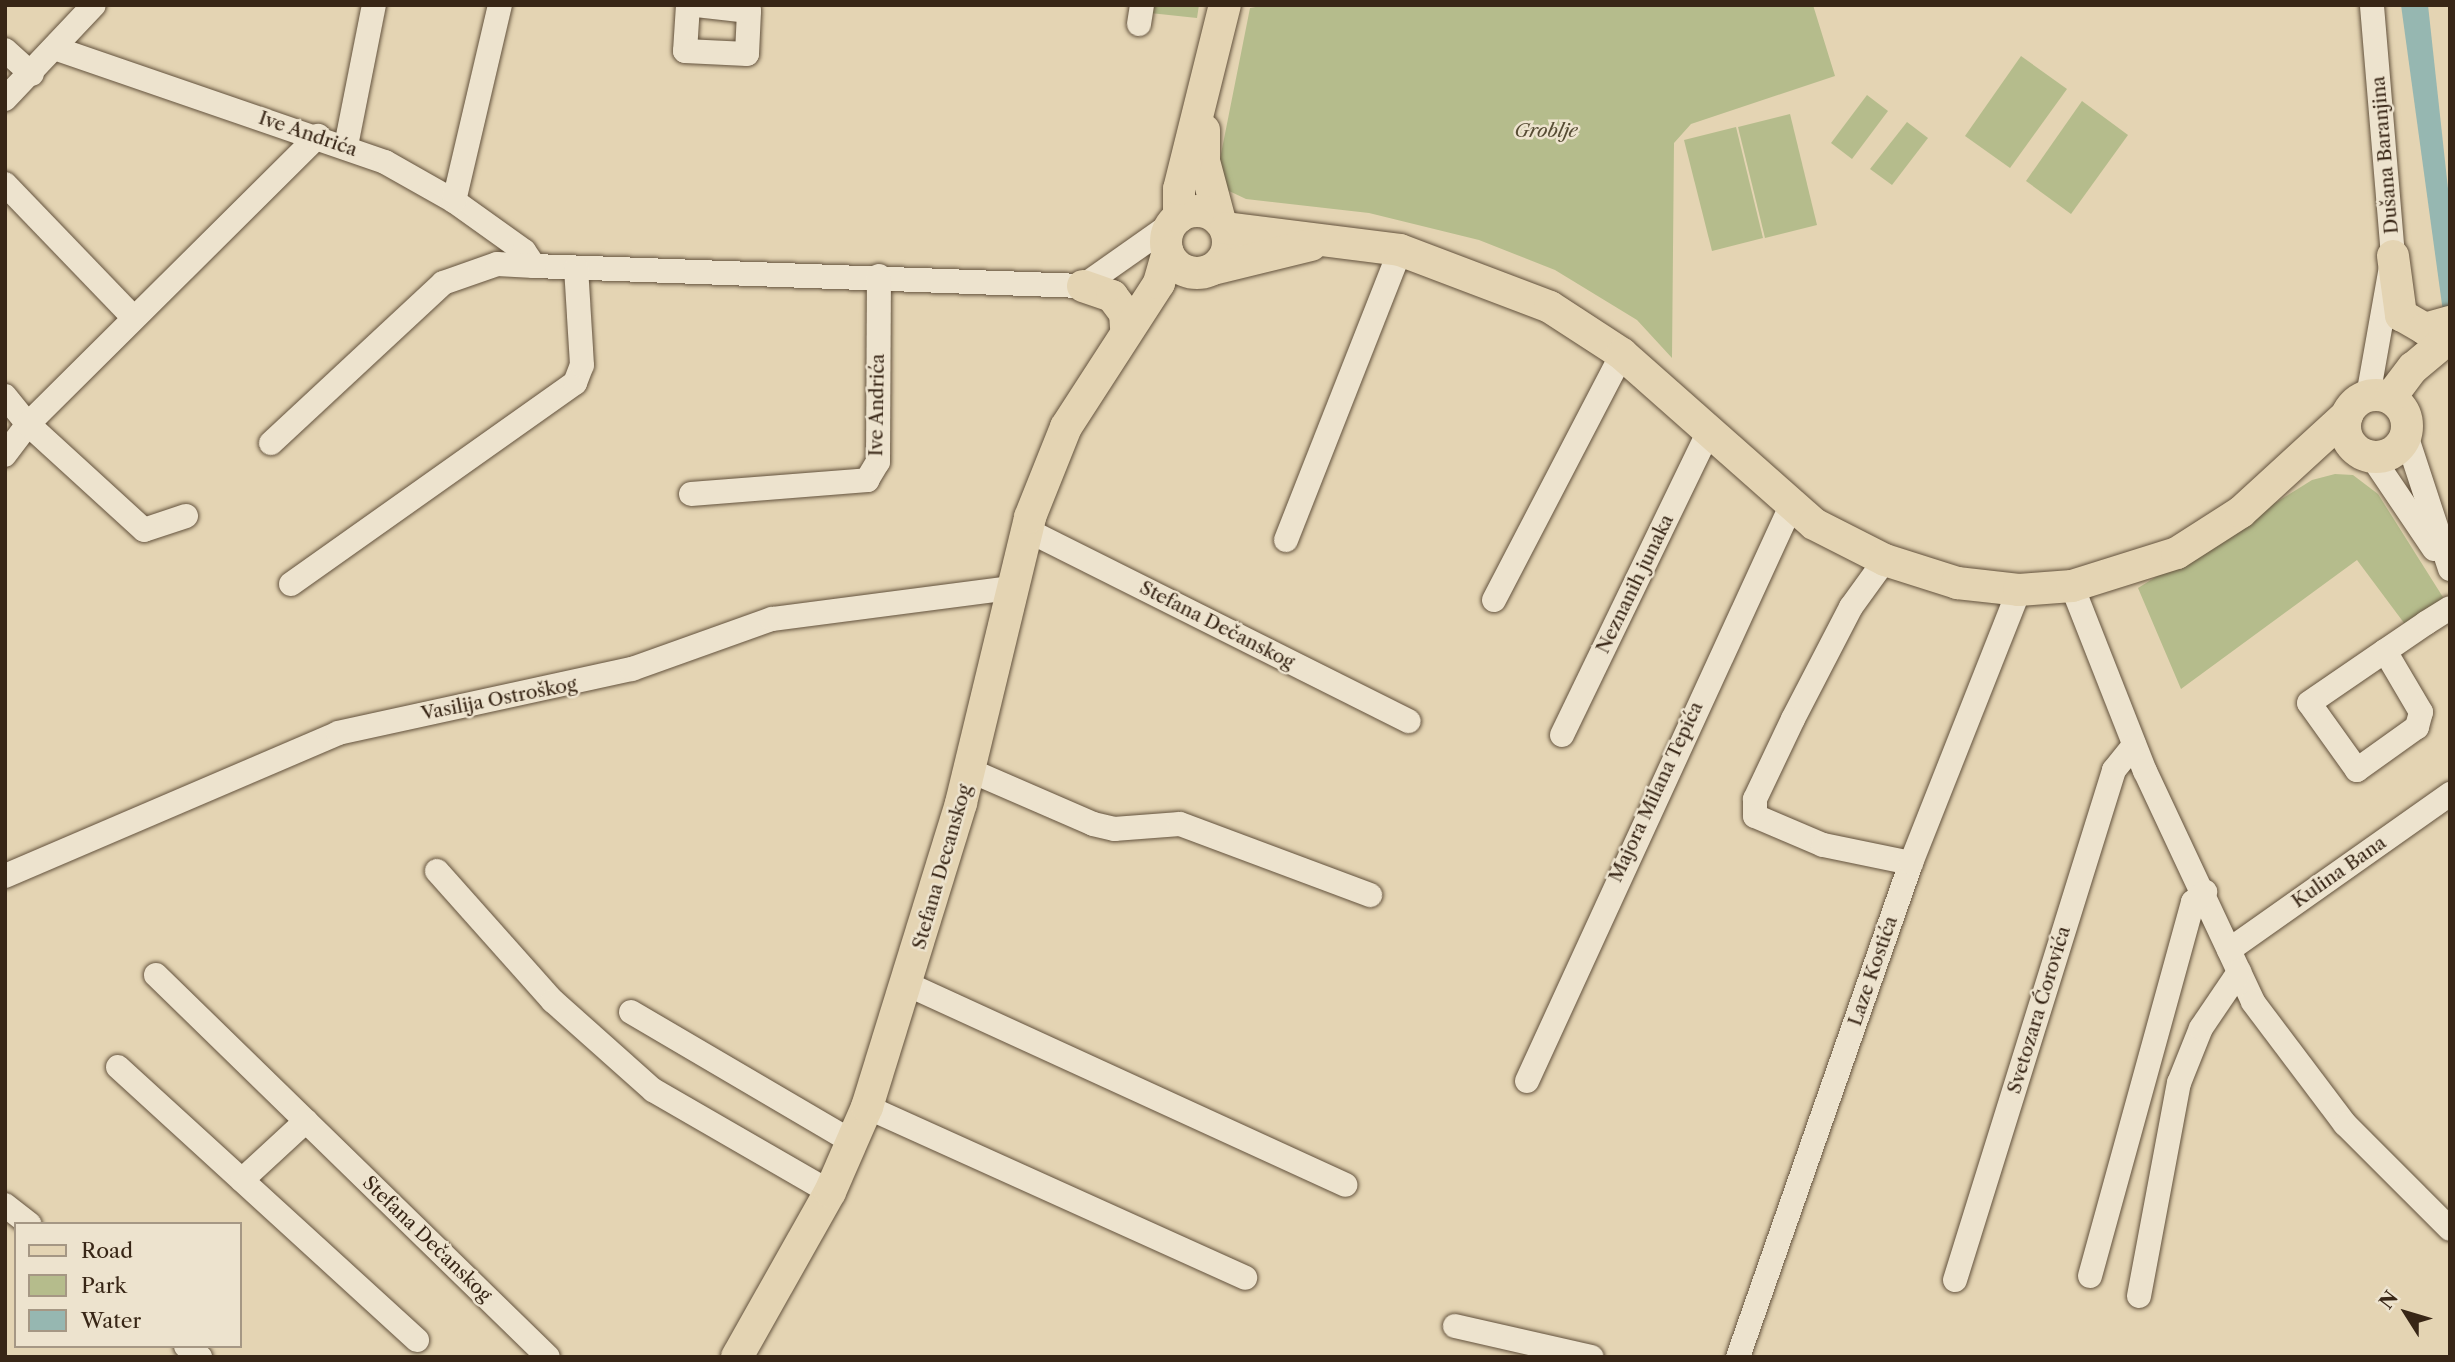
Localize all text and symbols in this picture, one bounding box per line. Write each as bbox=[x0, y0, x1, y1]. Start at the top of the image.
street label: Dušana Baranjina bbox=[2367, 75, 2403, 235]
street label: Ive Andrića bbox=[255, 106, 361, 162]
park label: Groblje bbox=[1514, 120, 1578, 142]
street label: Ive Andrića bbox=[865, 353, 889, 457]
street label: Neznanih junaka bbox=[1591, 511, 1679, 657]
street label: Stefana Dečanskog bbox=[1136, 576, 1298, 674]
street label: Vasilija Ostroškog bbox=[419, 673, 579, 725]
street label: Majora Milana Tepića bbox=[1604, 698, 1708, 886]
street label: Stefana Decanskog bbox=[908, 782, 976, 952]
street label: Kulina Bana bbox=[2287, 831, 2391, 913]
street label: Laze Kostića bbox=[1844, 913, 1902, 1029]
street label: Svetozara Ćorovića bbox=[2003, 923, 2075, 1097]
street label: Stefana Dečanskog bbox=[358, 1171, 496, 1307]
legend bbox=[14, 1222, 242, 1348]
text: Road bbox=[81, 1238, 133, 1263]
text: Park bbox=[81, 1273, 127, 1298]
north arrow bbox=[2371, 1278, 2441, 1348]
text: N bbox=[2375, 1287, 2403, 1314]
text: Water bbox=[81, 1308, 141, 1333]

